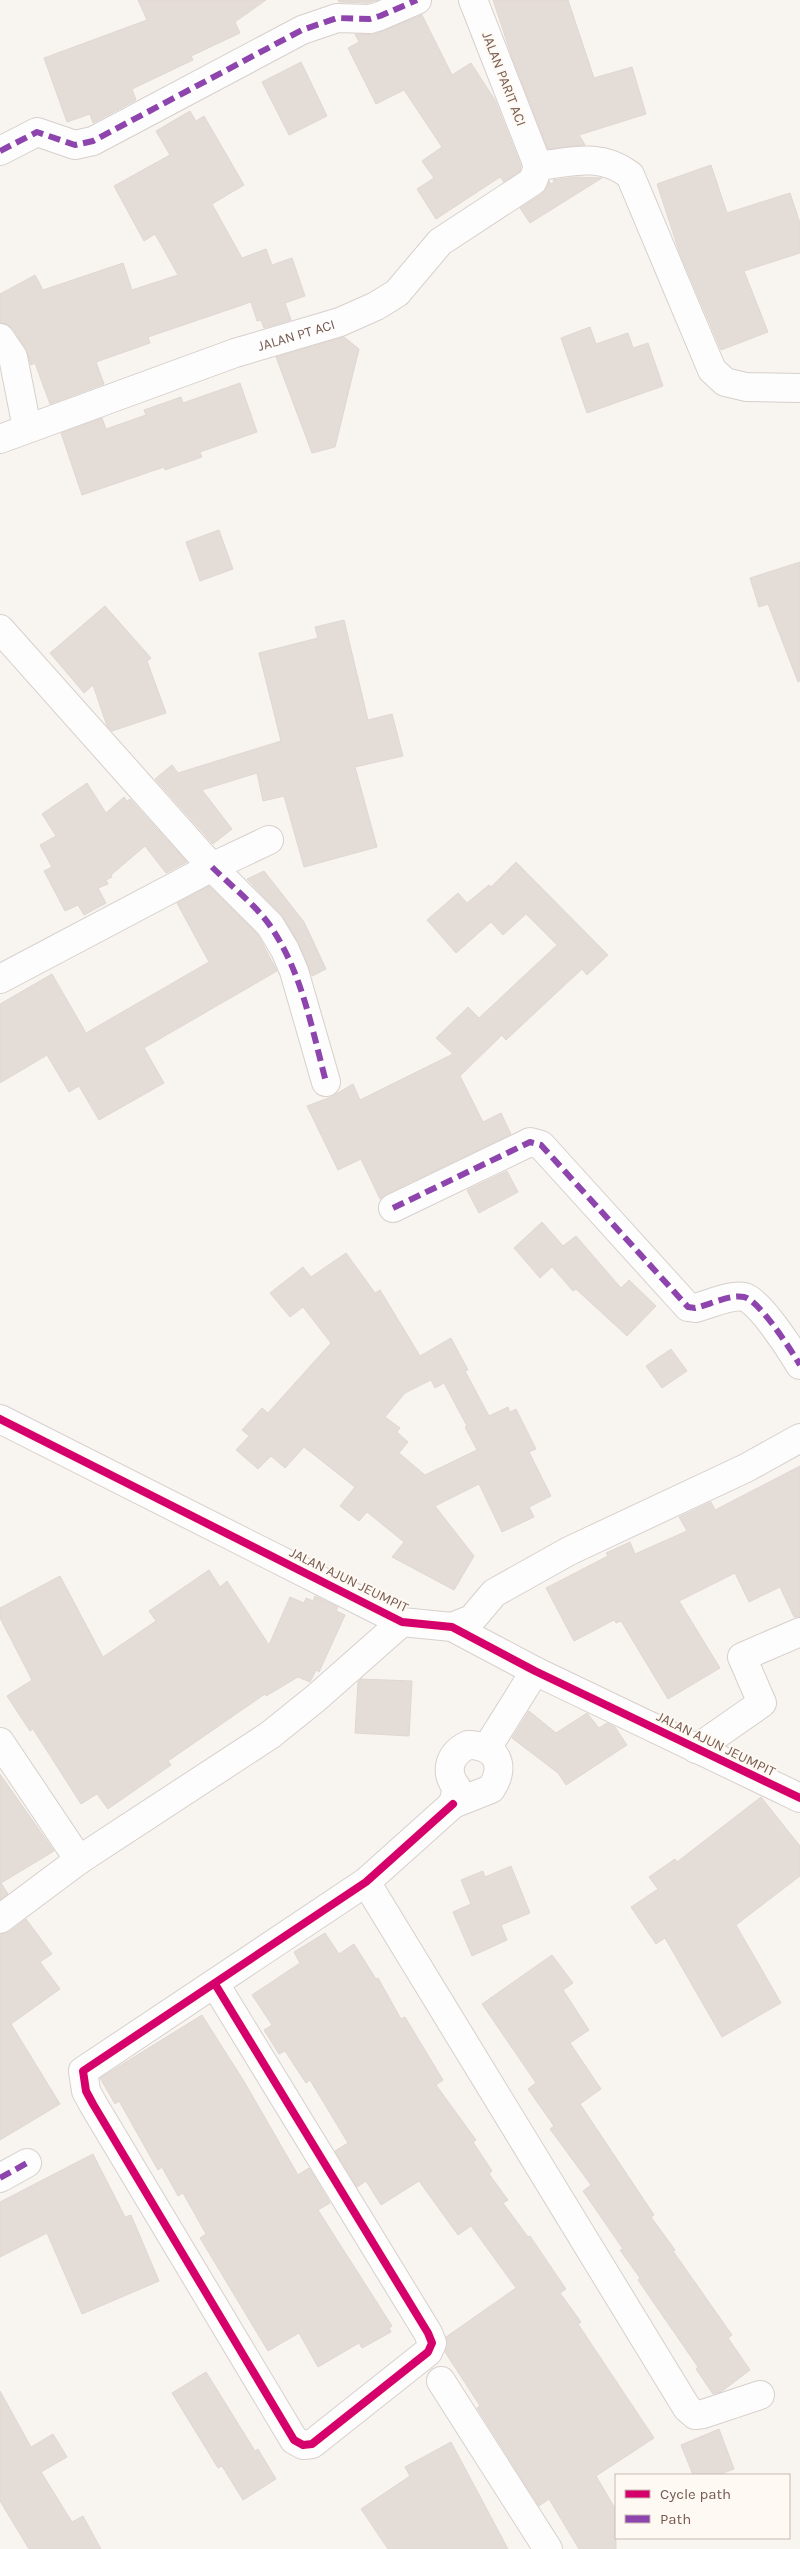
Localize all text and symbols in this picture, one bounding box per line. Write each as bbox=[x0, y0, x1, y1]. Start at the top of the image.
street label: JALAN PARIT ACI bbox=[478, 29, 530, 129]
street label: JALAN PT ACI bbox=[255, 315, 337, 354]
street label: JALAN AJUN JEUMPIT bbox=[287, 1544, 411, 1616]
street label: JALAN AJUN JEUMPIT bbox=[654, 1708, 778, 1780]
legend bbox=[615, 2474, 790, 2539]
text: Cycle path bbox=[660, 2485, 731, 2503]
text: Path bbox=[660, 2510, 691, 2528]

